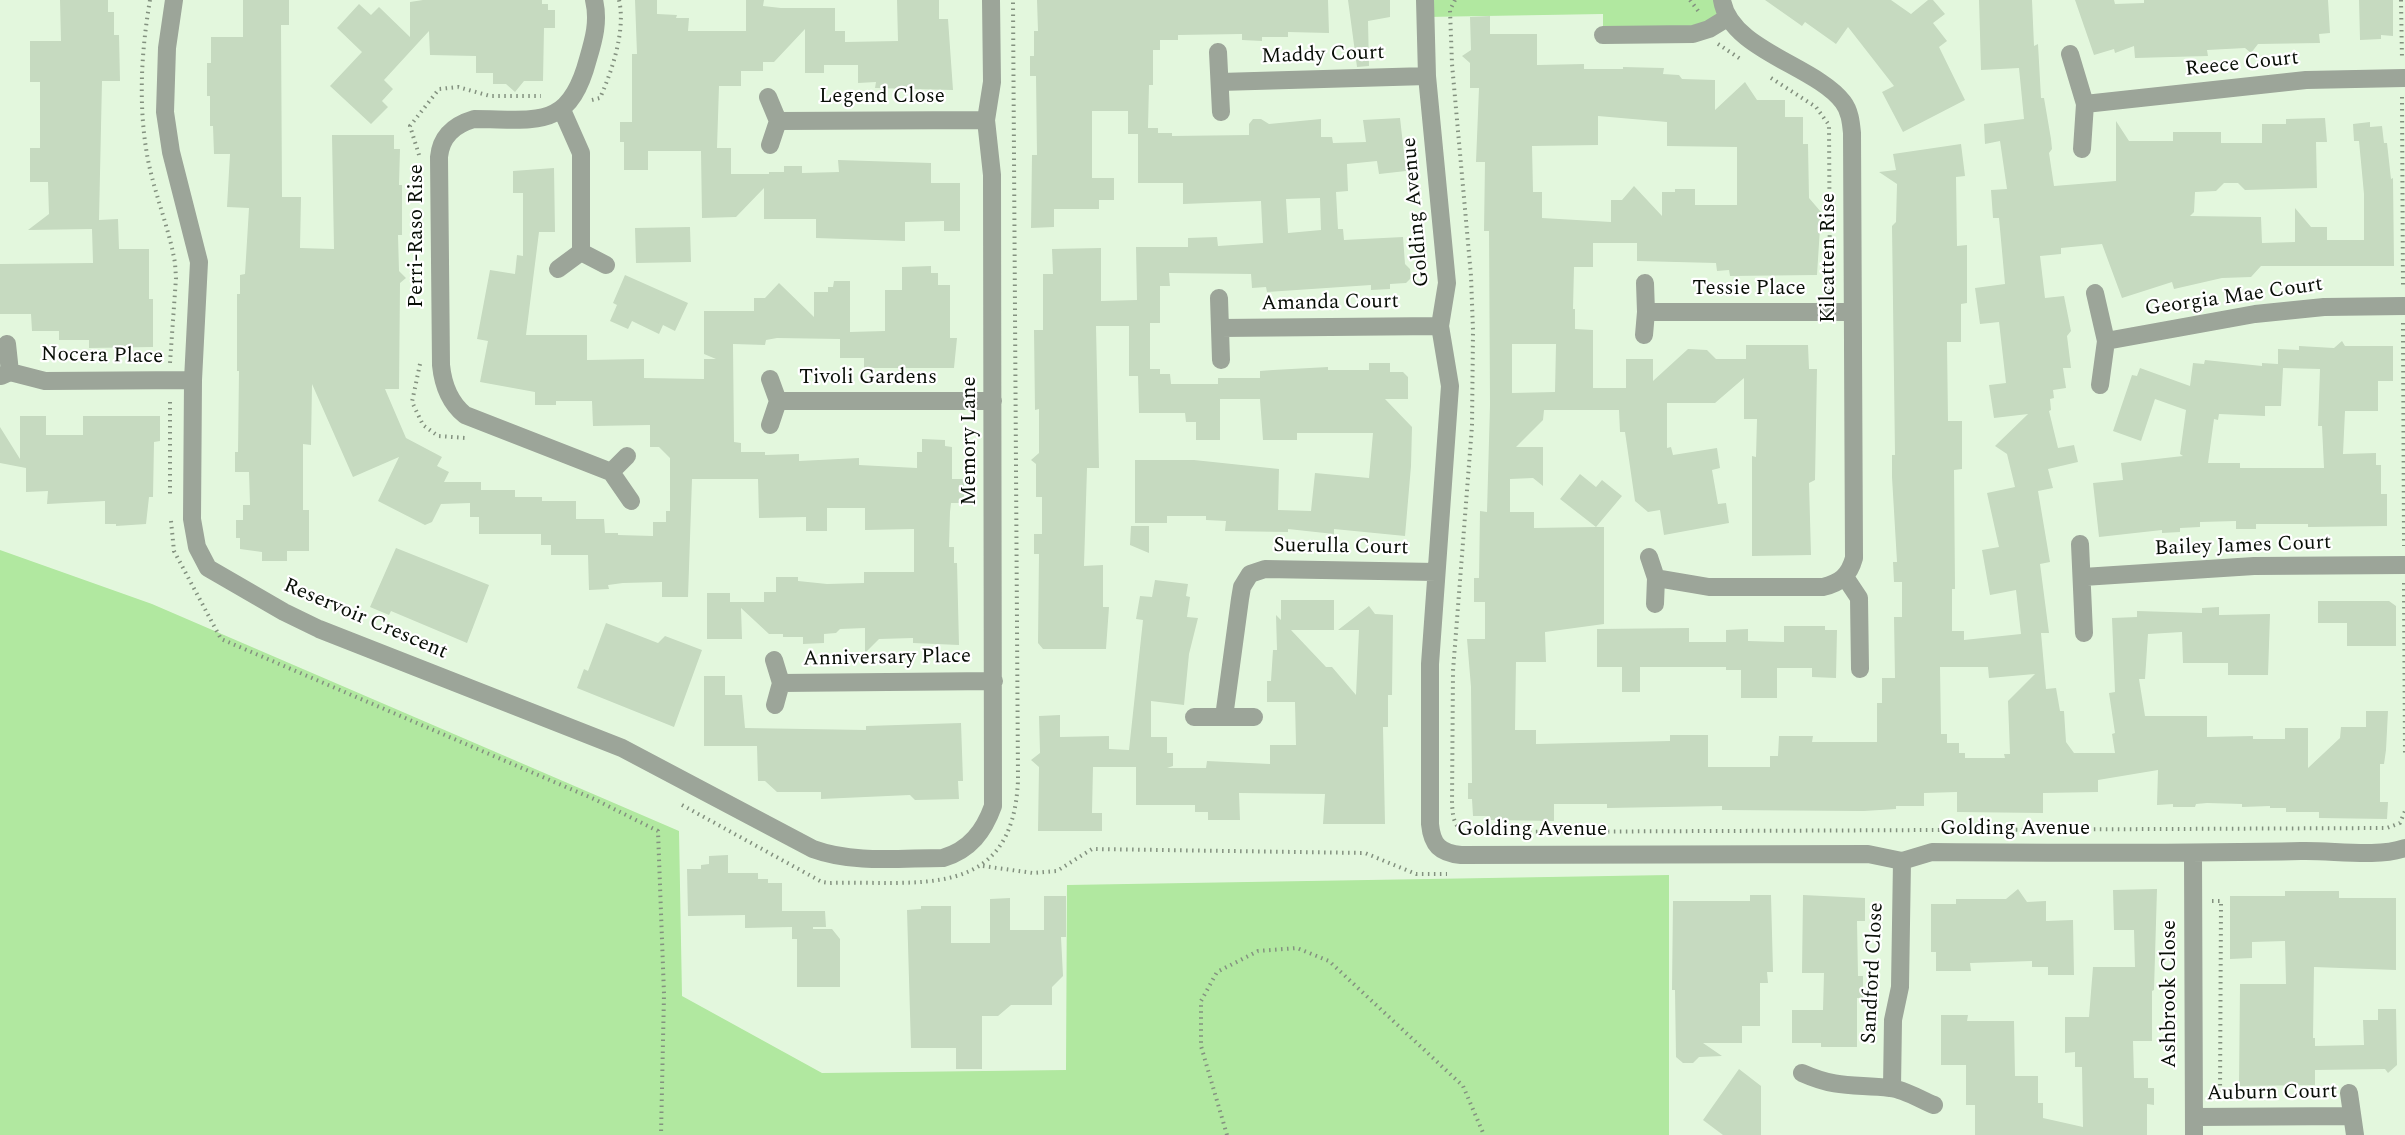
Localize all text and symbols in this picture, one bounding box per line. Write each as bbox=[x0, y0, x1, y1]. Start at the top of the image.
street label: Maddy Court bbox=[1261, 41, 1385, 71]
street label: Reece Court bbox=[2184, 47, 2300, 83]
street label: Legend Close bbox=[819, 85, 945, 111]
street label: Golding Avenue bbox=[1398, 136, 1436, 288]
street label: Perri-Raso Rise bbox=[405, 164, 431, 308]
street label: Kilcatten Rise bbox=[1817, 193, 1843, 323]
street label: Georgia Mae Court bbox=[2143, 273, 2325, 323]
street label: Tessie Place bbox=[1692, 277, 1806, 303]
street label: Amanda Court bbox=[1261, 290, 1399, 318]
street label: Nocera Place bbox=[41, 343, 163, 371]
street label: Tivoli Gardens bbox=[799, 366, 937, 392]
street label: Memory Lane bbox=[958, 376, 984, 506]
street label: Bailey James Court bbox=[2154, 531, 2332, 563]
street label: Suerulla Court bbox=[1273, 534, 1409, 562]
street label: Reservoir Crescent bbox=[279, 574, 451, 666]
street label: Anniversary Place bbox=[803, 645, 971, 673]
street label: Golding Avenue bbox=[1940, 817, 2090, 843]
street label: Golding Avenue bbox=[1457, 818, 1607, 844]
street label: Sandford Close bbox=[1858, 902, 1890, 1044]
street label: Ashbrook Close bbox=[2158, 920, 2184, 1068]
street label: Auburn Court bbox=[2206, 1080, 2338, 1108]

